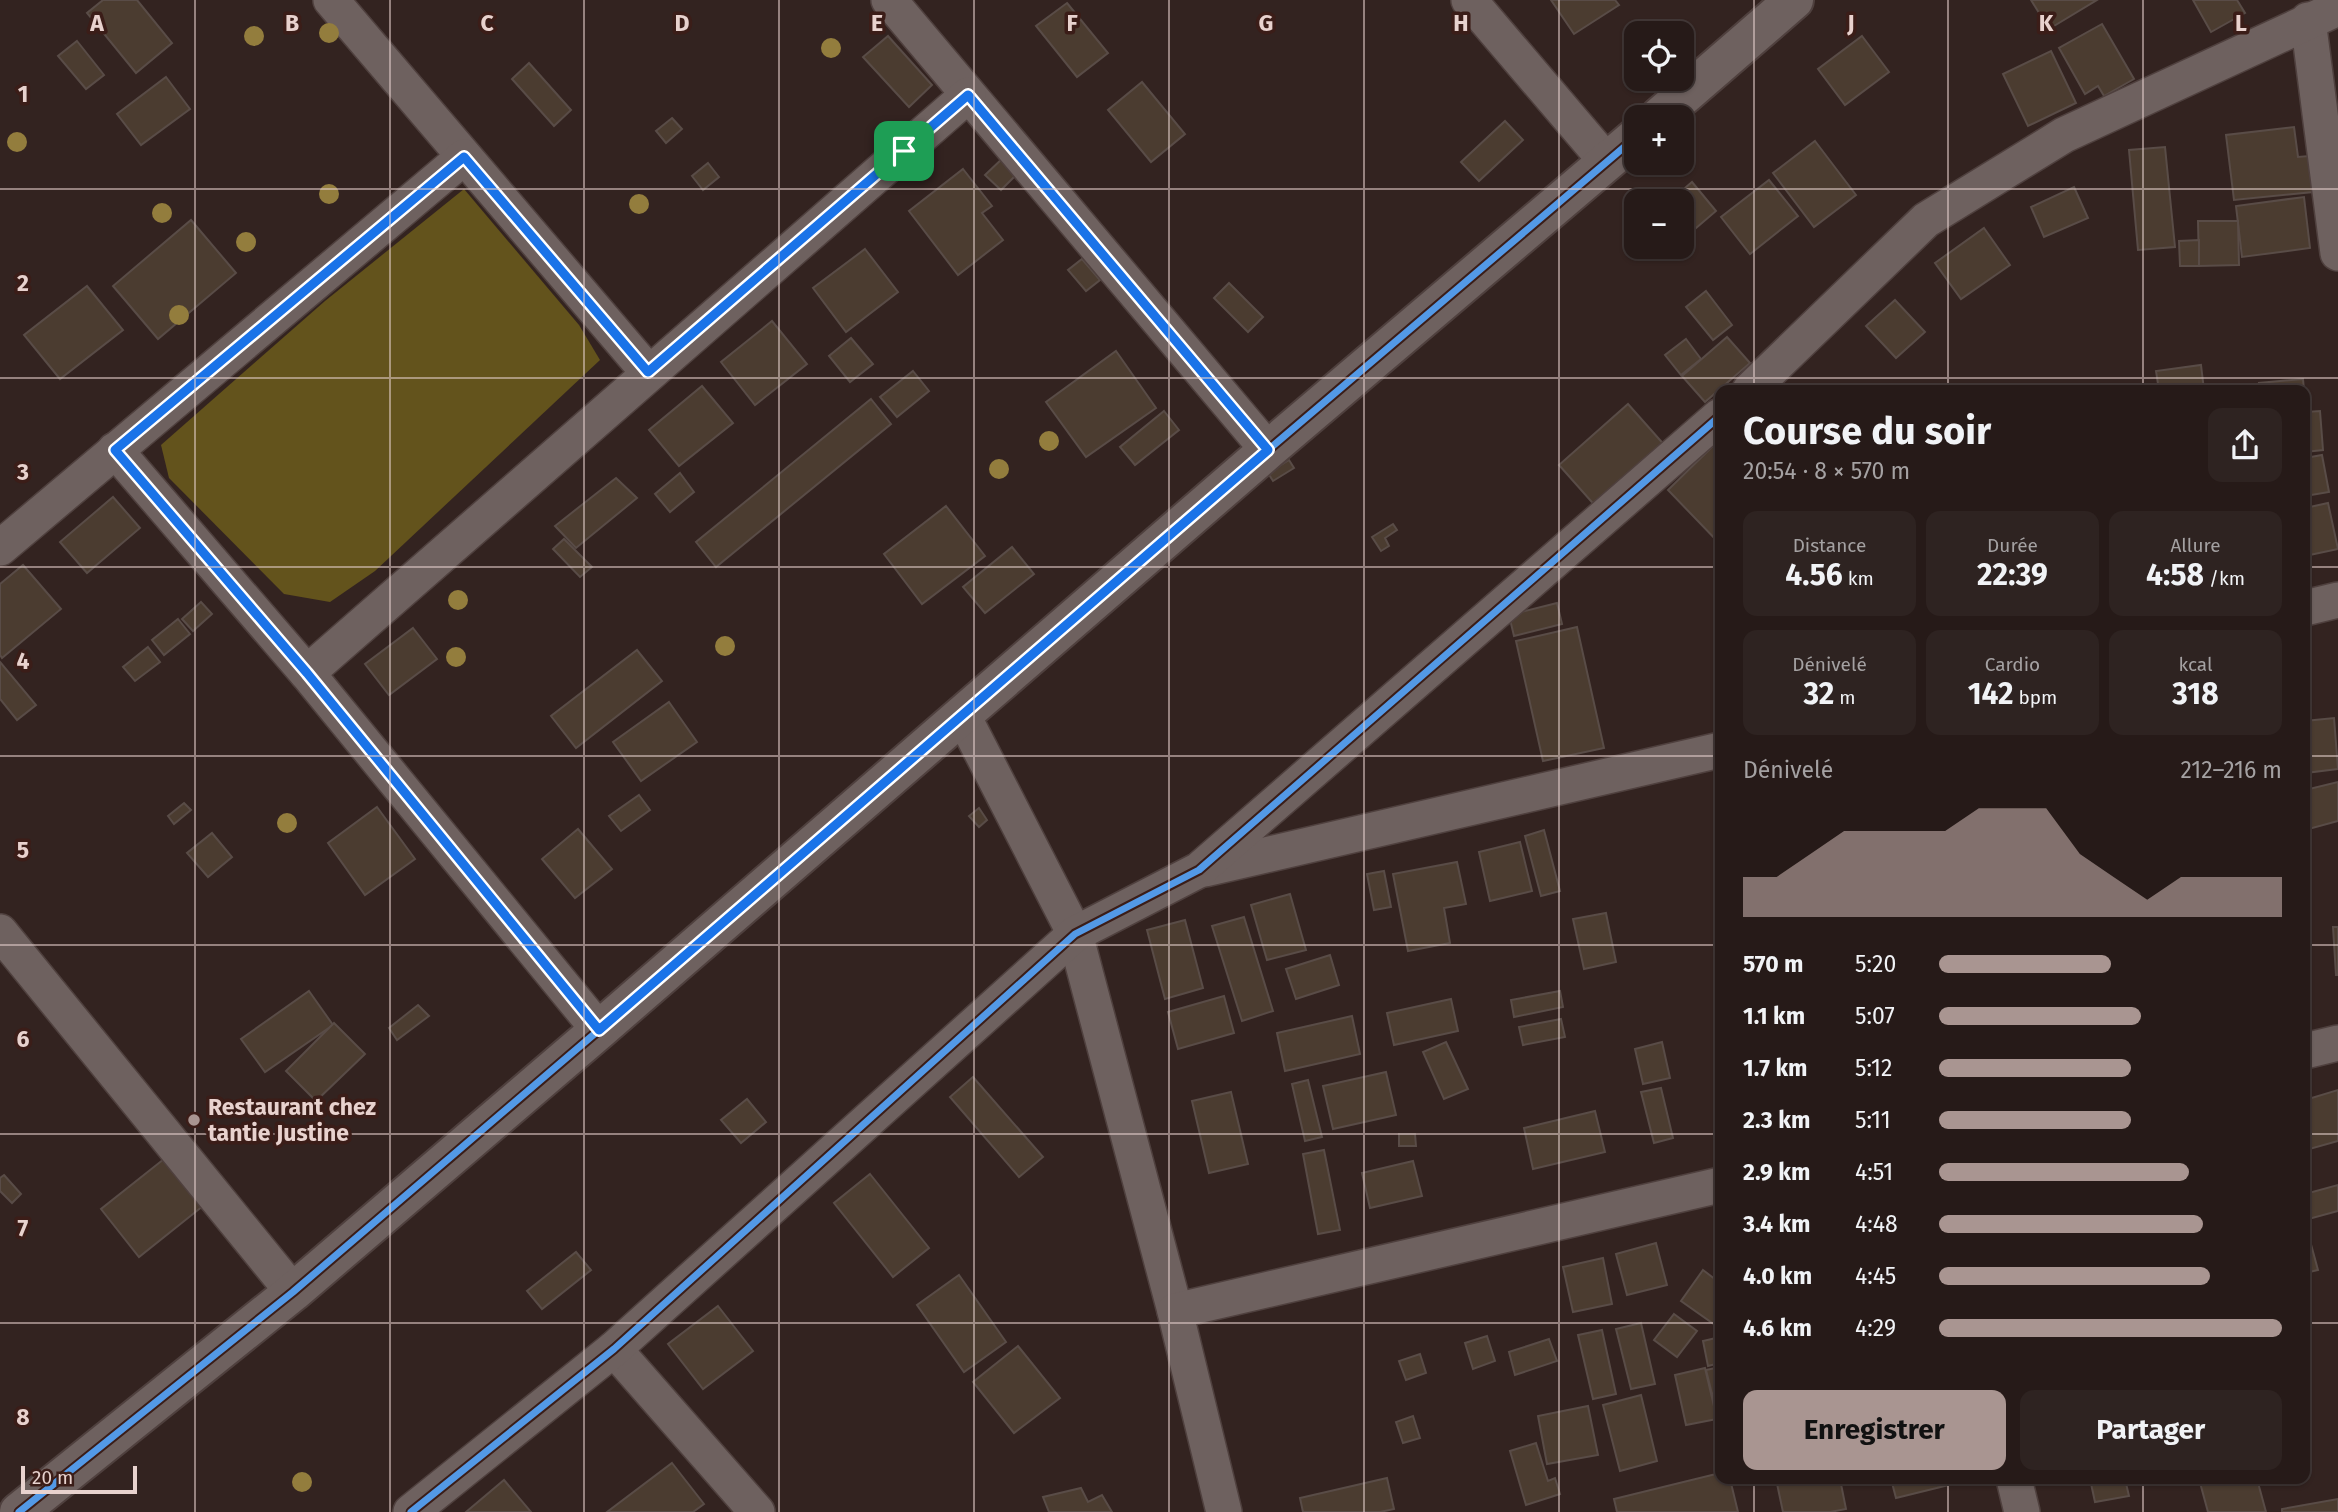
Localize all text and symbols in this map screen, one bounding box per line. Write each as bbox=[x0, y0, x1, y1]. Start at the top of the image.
text: A bbox=[89, 9, 104, 37]
text: B bbox=[285, 9, 299, 37]
text: C bbox=[480, 9, 494, 37]
text: D bbox=[675, 9, 690, 37]
text: E bbox=[871, 9, 883, 37]
text: F bbox=[1066, 9, 1078, 37]
text: G bbox=[1259, 9, 1273, 37]
text: H bbox=[1453, 9, 1469, 37]
text: J bbox=[1846, 9, 1855, 37]
text: K bbox=[2039, 9, 2054, 37]
text: L bbox=[2235, 9, 2247, 37]
map controls bbox=[1624, 21, 1694, 259]
button: locate bbox=[1624, 21, 1694, 91]
text: 1 bbox=[18, 80, 28, 108]
button: + bbox=[1624, 105, 1694, 175]
pin bbox=[874, 121, 934, 181]
icon: arrive bbox=[885, 132, 923, 170]
button: − bbox=[1624, 189, 1694, 259]
text: 2 bbox=[17, 269, 29, 297]
text: Course du soir bbox=[1743, 408, 1991, 454]
button: share bbox=[2208, 408, 2282, 482]
text: 20:54 · 8 × 570 m bbox=[1743, 457, 1910, 485]
text: 3 bbox=[16, 458, 29, 486]
text: Distance bbox=[1793, 534, 1866, 557]
text: Durée bbox=[1987, 534, 2038, 557]
text: Allure bbox=[2170, 534, 2221, 557]
text: 4.56 bbox=[1785, 557, 1843, 593]
text: 22:39 bbox=[1977, 557, 2048, 593]
text: 4:58 bbox=[2146, 557, 2204, 593]
text: km bbox=[1843, 567, 1874, 590]
text: /km bbox=[2204, 567, 2245, 590]
text: 4 bbox=[17, 647, 30, 675]
text: Dénivelé bbox=[1792, 653, 1867, 676]
text: Cardio bbox=[1985, 653, 2040, 676]
text: kcal bbox=[2178, 653, 2213, 676]
text: 32 bbox=[1803, 676, 1834, 712]
text: 142 bbox=[1968, 676, 2013, 712]
text: 318 bbox=[2172, 676, 2219, 712]
text: m bbox=[1834, 686, 1856, 709]
text: bpm bbox=[2013, 686, 2057, 709]
text: Dénivelé bbox=[1743, 756, 1833, 784]
text: 212–216 m bbox=[2180, 756, 2282, 784]
text: 5 bbox=[17, 836, 29, 864]
text: 570 m bbox=[1743, 950, 1804, 978]
text: 5:20 bbox=[1855, 950, 1896, 978]
text: 1.1 km bbox=[1743, 1002, 1805, 1030]
text: 5:07 bbox=[1855, 1002, 1895, 1030]
text: 6 bbox=[17, 1025, 30, 1053]
text: 1.7 km bbox=[1743, 1054, 1808, 1082]
text: 5:12 bbox=[1855, 1054, 1892, 1082]
place label: Restaurant chez tantie Justine bbox=[208, 1093, 376, 1147]
text: 2.3 km bbox=[1743, 1106, 1810, 1134]
text: 5:11 bbox=[1855, 1106, 1891, 1134]
marker: Restaurant chez tantie Justine bbox=[186, 1112, 202, 1128]
text: 2.9 km bbox=[1743, 1158, 1810, 1186]
text: 4:51 bbox=[1855, 1158, 1893, 1186]
text: 3.4 km bbox=[1743, 1210, 1811, 1238]
text: 4:48 bbox=[1855, 1210, 1898, 1238]
text: 7 bbox=[18, 1214, 29, 1242]
text: 4.0 km bbox=[1743, 1262, 1812, 1290]
text: 4:45 bbox=[1855, 1262, 1896, 1290]
text: 4.6 km bbox=[1743, 1314, 1812, 1342]
text: 4:29 bbox=[1855, 1314, 1896, 1342]
button: Enregistrer bbox=[1743, 1390, 2006, 1470]
button: Partager bbox=[2020, 1390, 2282, 1470]
text: 8 bbox=[16, 1403, 30, 1431]
scale bar bbox=[21, 1463, 136, 1495]
text: 20 m bbox=[32, 1466, 73, 1489]

